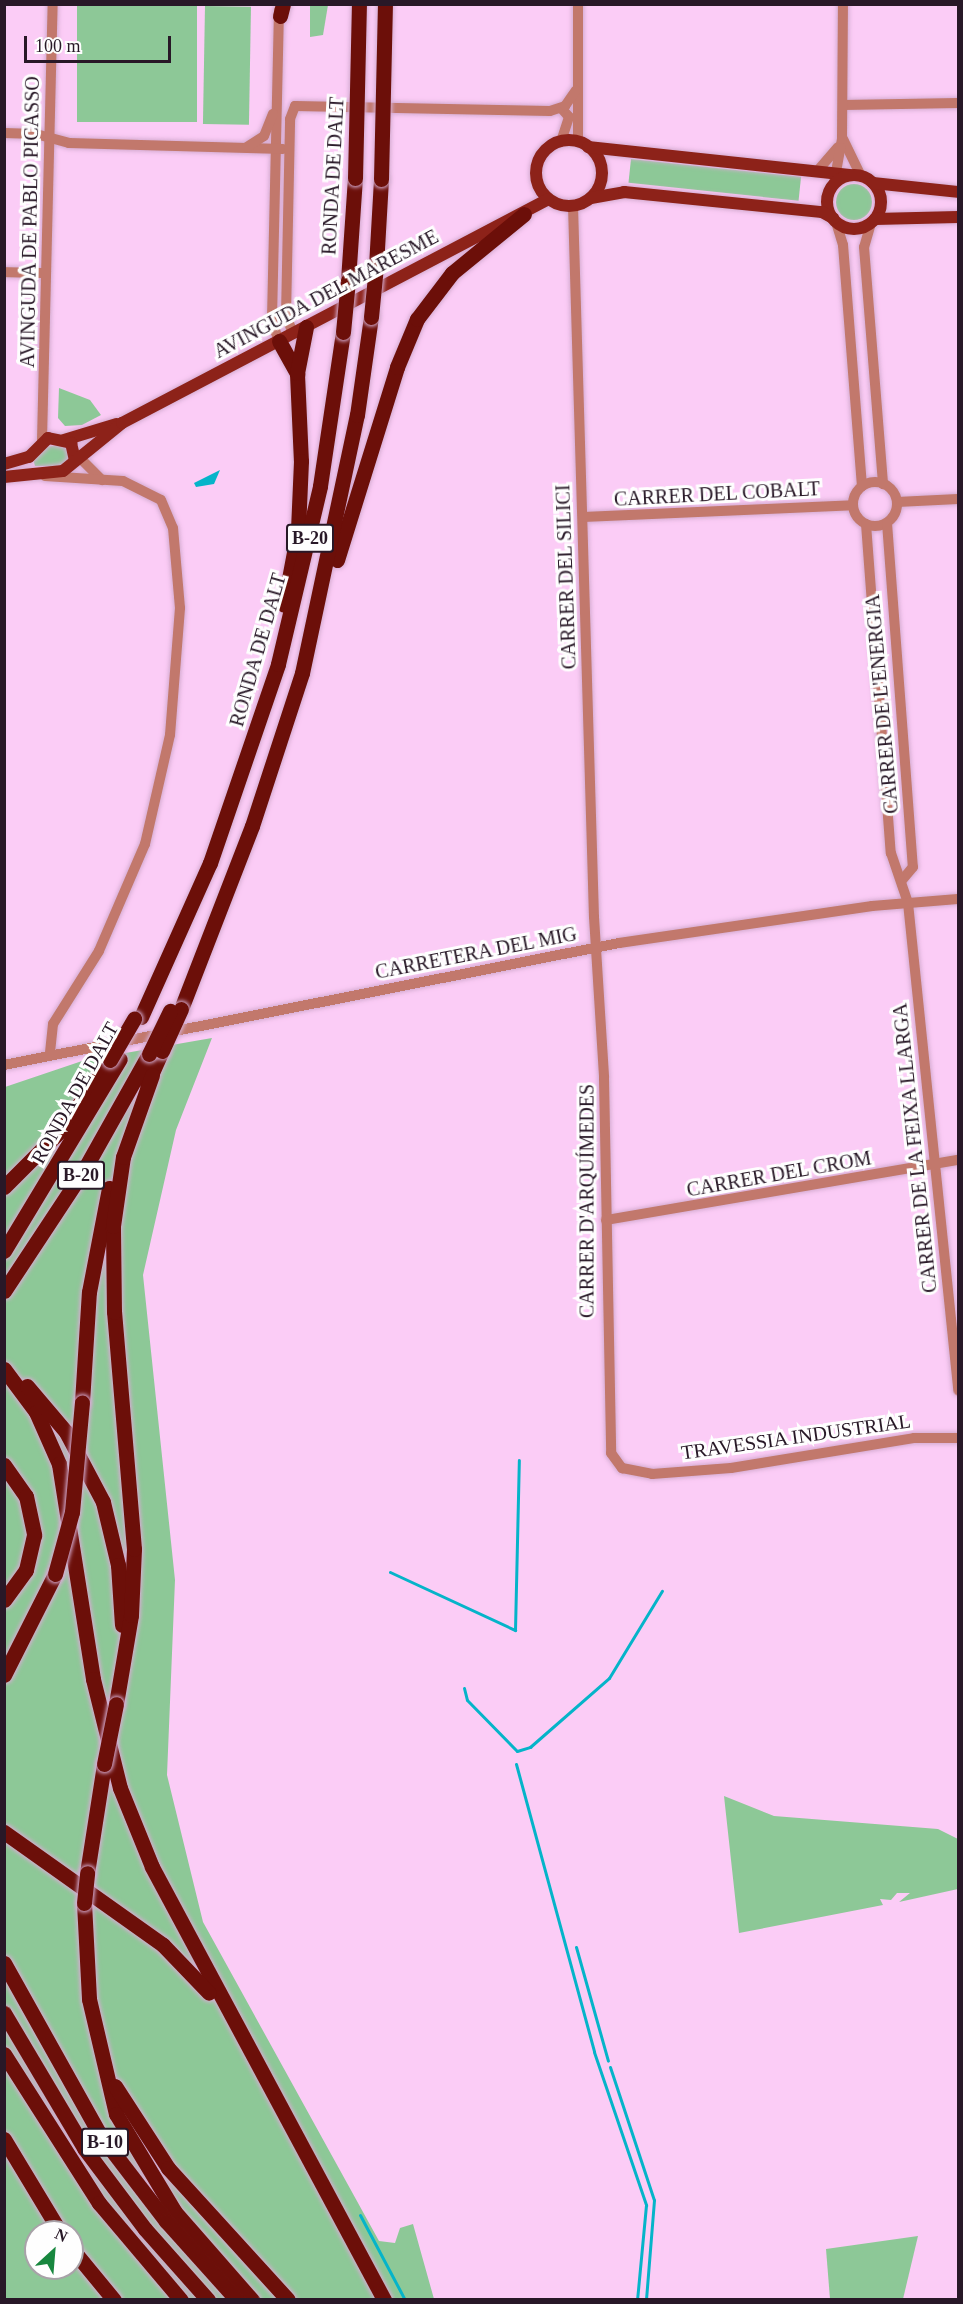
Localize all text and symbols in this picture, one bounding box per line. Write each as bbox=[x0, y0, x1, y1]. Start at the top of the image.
scale bar bbox=[27, 24, 174, 62]
text: 100 m bbox=[35, 36, 81, 56]
street label: AVINGUDA DE PABLO PICASSO bbox=[15, 75, 45, 369]
street label: RONDA DE DALT bbox=[317, 96, 349, 256]
street label: AVINGUDA DEL MARESME bbox=[209, 224, 443, 364]
street label: CARRER DEL COBALT bbox=[613, 477, 821, 511]
street label: CARRER DEL SILICI bbox=[551, 484, 581, 670]
road number: B-20 bbox=[286, 523, 334, 553]
street label: RONDA DE DALT bbox=[225, 570, 291, 730]
street label: CARRER DE L'ENERGIA bbox=[860, 593, 904, 815]
street label: CARRETERA DEL MIG bbox=[372, 922, 580, 984]
street label: CARRER DE LA FEIXA LLARGA bbox=[888, 1001, 942, 1295]
street label: RONDA DE DALT bbox=[26, 1018, 124, 1168]
street label: CARRER D'ARQUÍMEDES bbox=[575, 1084, 599, 1318]
street label: CARRER DEL CROM bbox=[684, 1146, 874, 1202]
road number: B-20 bbox=[57, 1160, 105, 1190]
street label: TRAVESSIA INDUSTRIAL bbox=[679, 1409, 913, 1465]
road number: B-10 bbox=[81, 2127, 129, 2157]
north arrow bbox=[24, 2220, 84, 2280]
text: N bbox=[52, 2225, 70, 2245]

